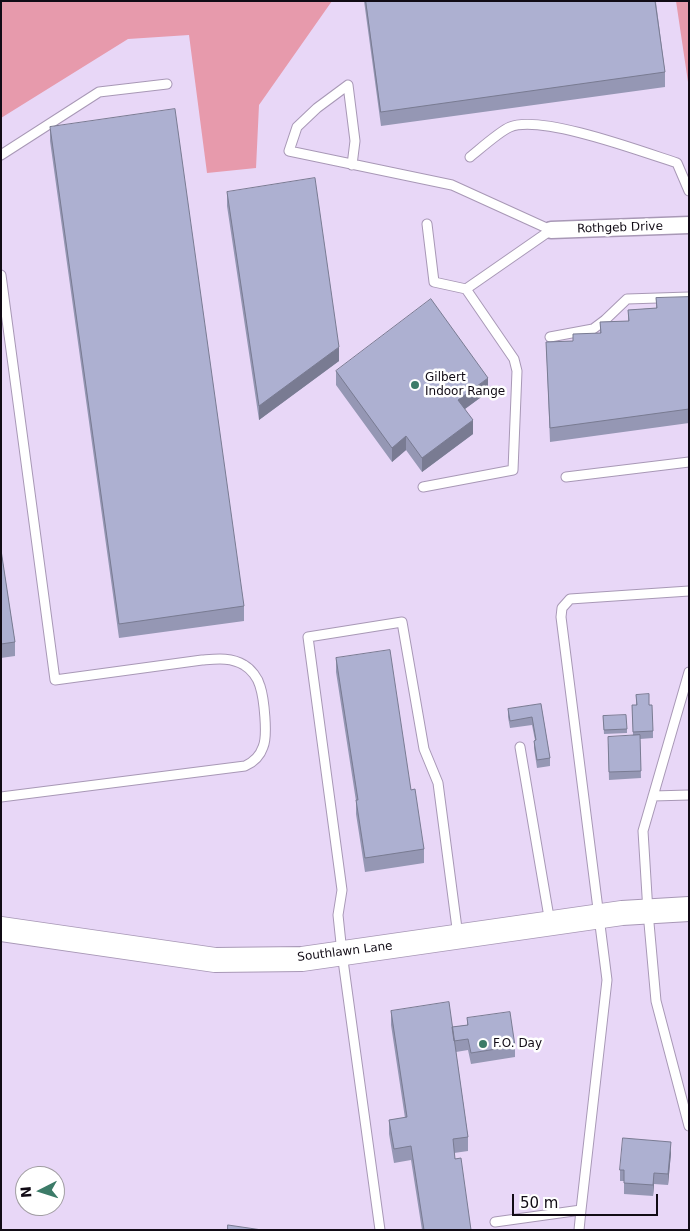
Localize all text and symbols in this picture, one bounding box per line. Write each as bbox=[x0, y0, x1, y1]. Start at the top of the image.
street label: Rothgeb Drive bbox=[577, 219, 663, 237]
place label: Gilbert Indoor Range bbox=[425, 371, 505, 399]
marker: Gilbert Indoor Range bbox=[409, 379, 421, 391]
street label: Southlawn Lane bbox=[297, 939, 393, 965]
place label: F.O. Day bbox=[493, 1037, 542, 1051]
marker: F.O. Day bbox=[477, 1038, 489, 1050]
north arrow bbox=[15, 1166, 65, 1216]
scale bar bbox=[515, 1184, 661, 1216]
text: N bbox=[18, 1186, 35, 1199]
text: 50 m bbox=[520, 1194, 558, 1212]

